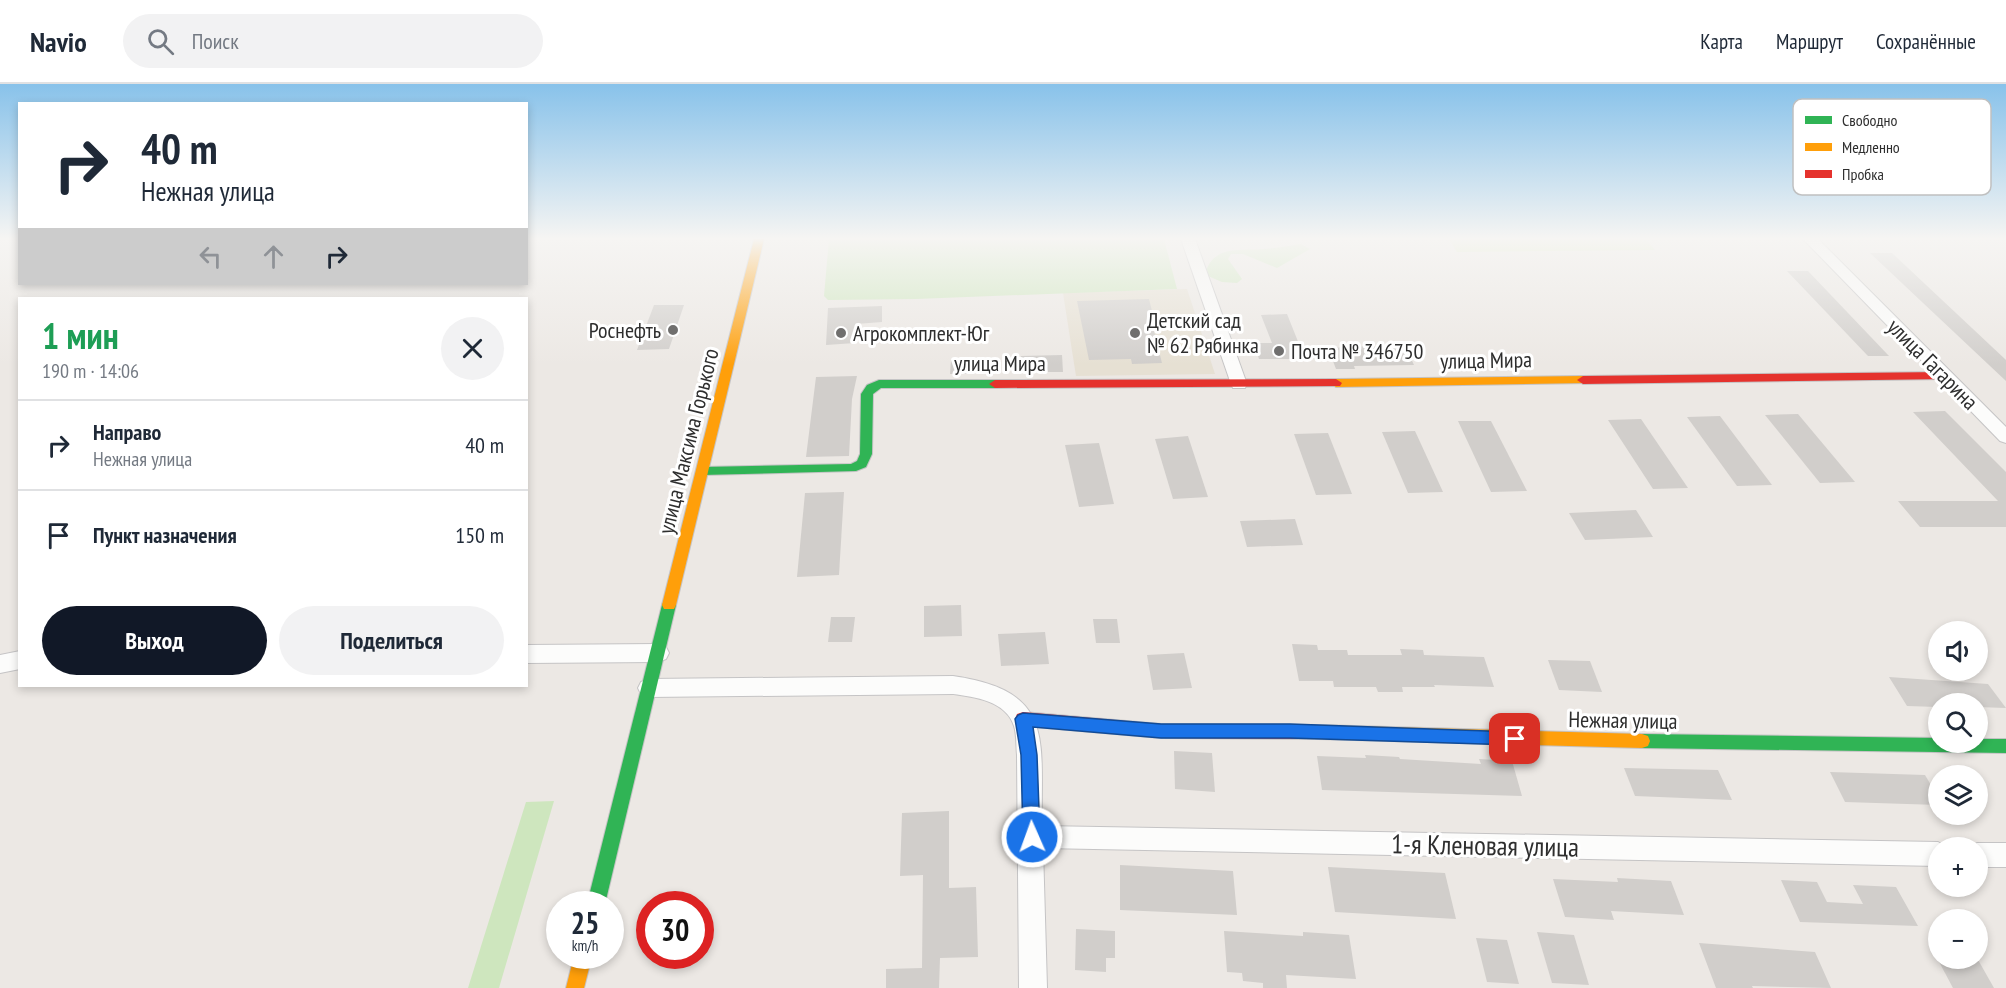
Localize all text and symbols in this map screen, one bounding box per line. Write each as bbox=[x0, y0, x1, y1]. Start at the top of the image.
search box bbox=[123, 14, 543, 68]
text: Navio bbox=[30, 23, 87, 60]
icon: search bbox=[144, 25, 177, 58]
text: Поиск bbox=[192, 27, 239, 55]
text: Карта bbox=[1700, 28, 1743, 55]
text: Маршрут bbox=[1776, 28, 1843, 55]
text: Сохранённые bbox=[1876, 28, 1976, 55]
legend bbox=[1793, 99, 1991, 195]
text: Свободно bbox=[1842, 110, 1897, 130]
text: 40 m bbox=[141, 121, 218, 176]
icon: right bbox=[42, 126, 120, 204]
text: Медленно bbox=[1842, 137, 1900, 157]
text: Пробка bbox=[1842, 164, 1884, 184]
text: Нежная улица bbox=[141, 174, 275, 208]
icon: left bbox=[194, 240, 227, 273]
icon: ahead bbox=[257, 240, 290, 273]
icon: right bbox=[320, 240, 353, 273]
place label: Детский сад № 62 Рябинка bbox=[1147, 306, 1259, 359]
text: 1 мин bbox=[42, 312, 119, 359]
street label: улица Гагарина bbox=[1882, 313, 1984, 415]
place label: Роснефть bbox=[589, 316, 661, 344]
button: close bbox=[441, 317, 504, 380]
place label: Агрокомплект-Юг bbox=[853, 319, 990, 347]
marker: Роснефть bbox=[666, 323, 680, 337]
marker: Агрокомплект-Юг bbox=[834, 326, 848, 340]
marker: Детский сад № 62 Рябинка bbox=[1128, 326, 1142, 340]
place label: Почта № 346750 bbox=[1291, 337, 1424, 365]
marker: Почта № 346750 bbox=[1272, 344, 1286, 358]
street label: улица Максима Горького bbox=[651, 345, 725, 537]
street label: улица Мира bbox=[1440, 345, 1532, 375]
street label: улица Мира bbox=[954, 349, 1046, 377]
text: 190 m · 14:06 bbox=[42, 358, 139, 384]
text: Направо bbox=[93, 418, 161, 446]
icon: right bbox=[42, 429, 75, 462]
text: 40 m bbox=[465, 431, 504, 459]
text: Нежная улица bbox=[93, 446, 192, 472]
icon: arrive bbox=[42, 519, 75, 552]
text: Пункт назначения bbox=[93, 521, 237, 549]
text: 150 m bbox=[455, 521, 504, 549]
button: Выход bbox=[42, 606, 267, 675]
button: Поделиться bbox=[279, 606, 504, 675]
map controls bbox=[1928, 621, 1988, 969]
button: sound bbox=[1928, 621, 1988, 681]
button: search bbox=[1928, 693, 1988, 753]
street label: Нежная улица bbox=[1568, 705, 1678, 735]
pin bbox=[1489, 713, 1540, 764]
icon: arrive bbox=[1498, 722, 1531, 755]
button: layers bbox=[1928, 765, 1988, 825]
position arrow bbox=[1000, 805, 1064, 869]
street label: 1-я Кленовая улица bbox=[1391, 826, 1579, 864]
button: + bbox=[1928, 837, 1988, 897]
speed limit sign: 30 bbox=[636, 891, 714, 969]
text: 25 bbox=[571, 903, 599, 942]
button: − bbox=[1928, 909, 1988, 969]
text: km/h bbox=[572, 936, 598, 955]

